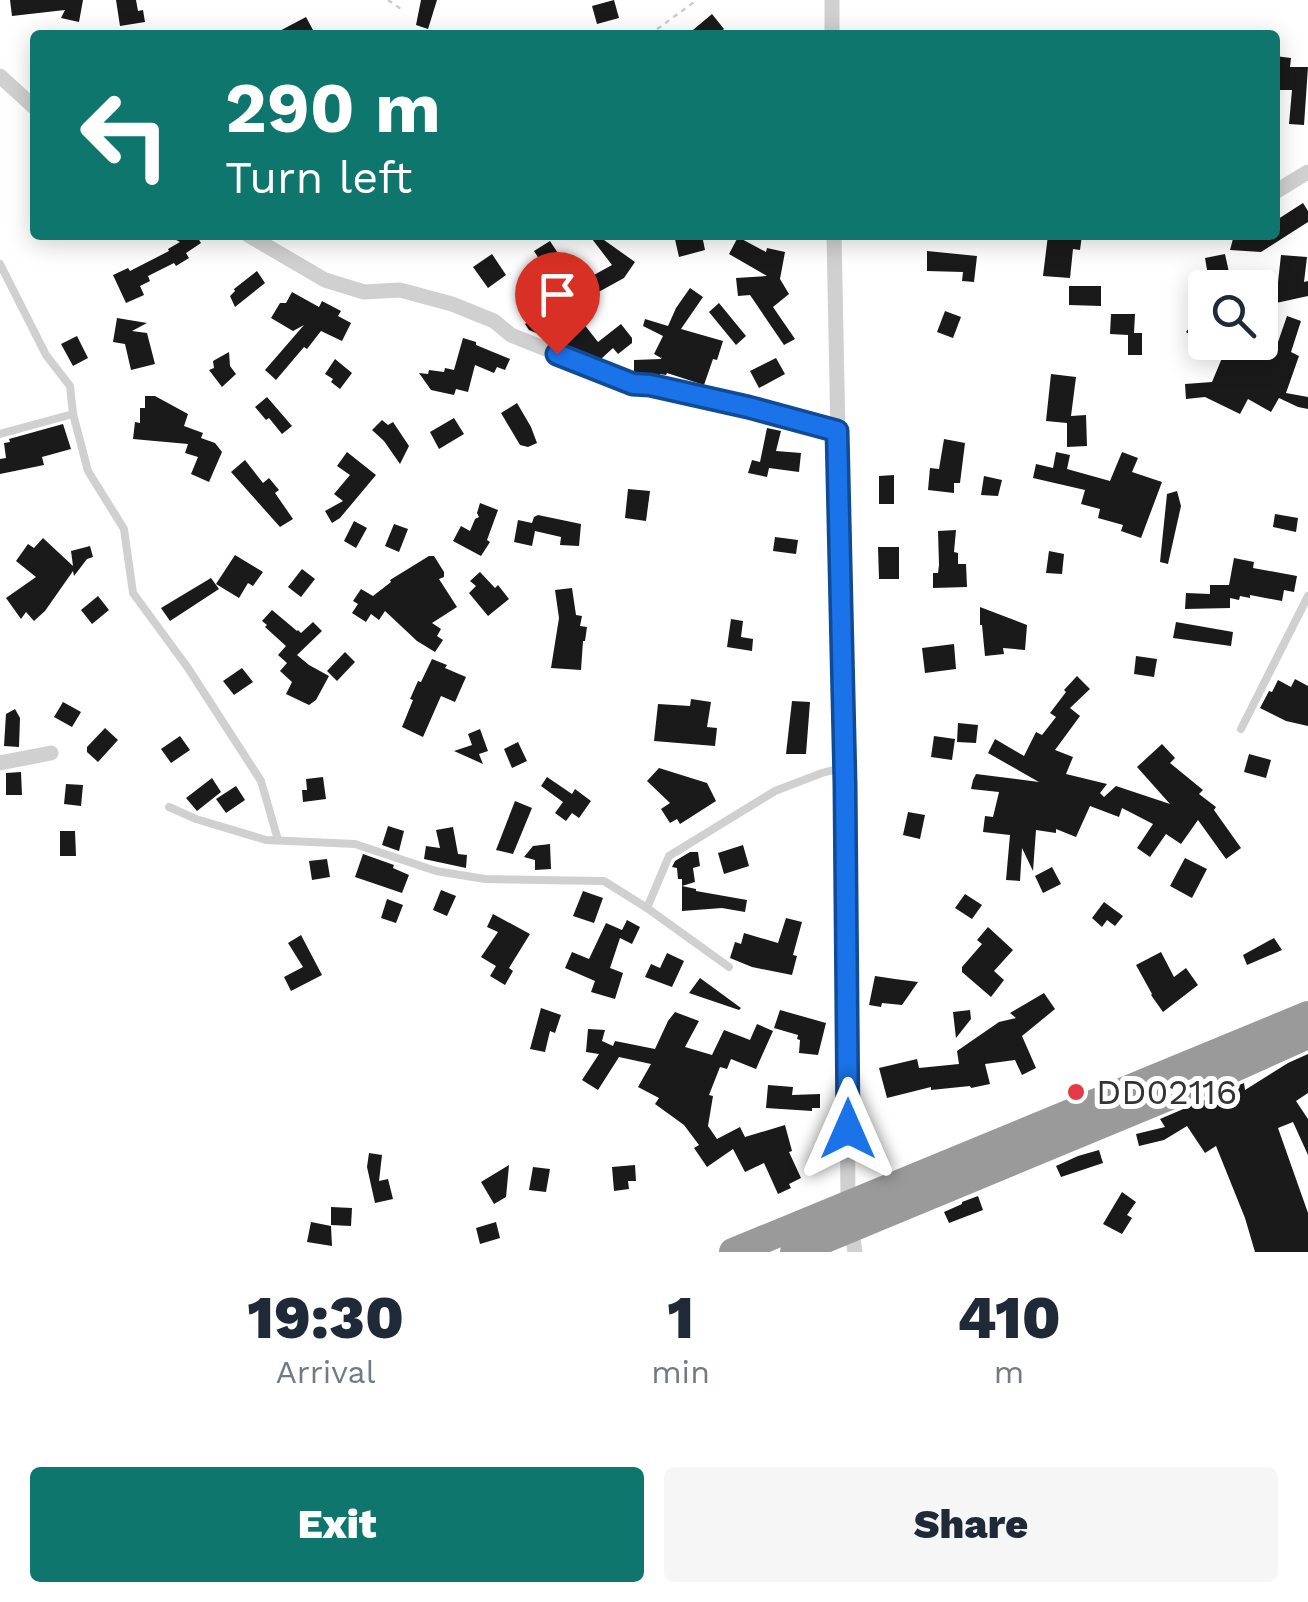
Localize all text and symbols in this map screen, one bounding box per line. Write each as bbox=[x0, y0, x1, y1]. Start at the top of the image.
text: 290 m bbox=[225, 67, 441, 149]
icon: left bbox=[60, 70, 190, 200]
text: Turn left bbox=[225, 151, 412, 204]
pin bbox=[515, 252, 600, 355]
icon: arrive bbox=[530, 267, 585, 322]
map controls bbox=[1188, 270, 1278, 360]
button: search bbox=[1188, 270, 1278, 360]
place label: DD02116 bbox=[1096, 1071, 1237, 1113]
position arrow bbox=[796, 1077, 900, 1181]
marker: DD02116 bbox=[1065, 1081, 1087, 1103]
text: 19:30 bbox=[247, 1282, 404, 1353]
text: 1 bbox=[667, 1282, 694, 1353]
text: 410 bbox=[957, 1282, 1061, 1353]
text: Arrival bbox=[276, 1353, 376, 1391]
text: min bbox=[651, 1353, 710, 1391]
text: m bbox=[994, 1353, 1024, 1391]
button: Exit bbox=[30, 1467, 644, 1582]
button: Share bbox=[664, 1467, 1278, 1582]

